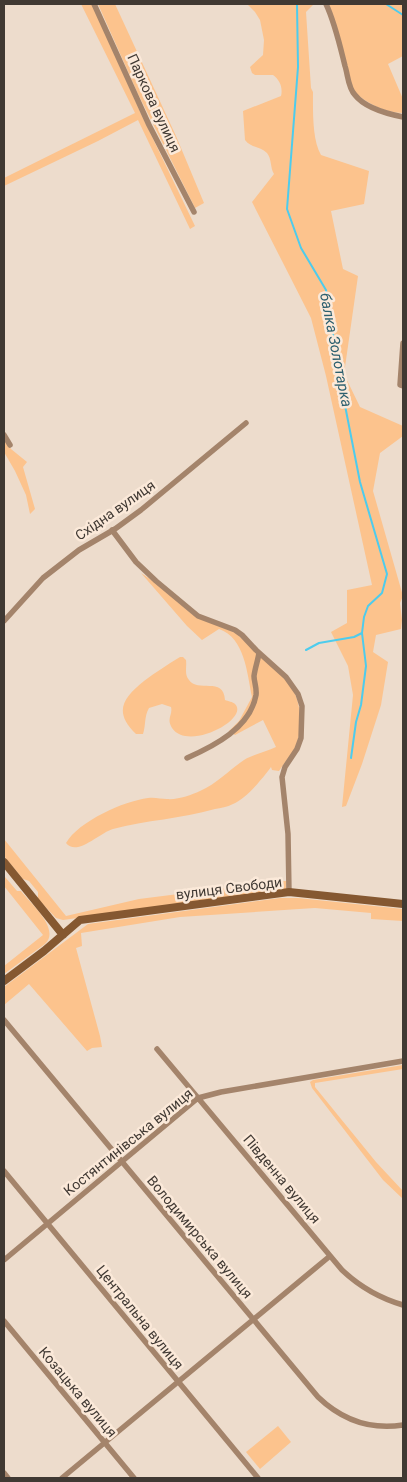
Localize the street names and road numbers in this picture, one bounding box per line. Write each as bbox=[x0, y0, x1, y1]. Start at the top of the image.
street label: Паркова вулиця bbox=[124, 51, 184, 155]
street label: Східна вулиця bbox=[72, 477, 158, 543]
street label: вулиця Свободи bbox=[175, 874, 283, 902]
street label: Костянтинівська вулиця bbox=[60, 1085, 196, 1199]
street label: Південна вулиця bbox=[240, 1131, 324, 1227]
street label: Володимирська вулиця bbox=[144, 1172, 256, 1302]
street label: Центральна вулиця bbox=[93, 1262, 187, 1372]
street label: Козацька вулиця bbox=[36, 1344, 120, 1440]

